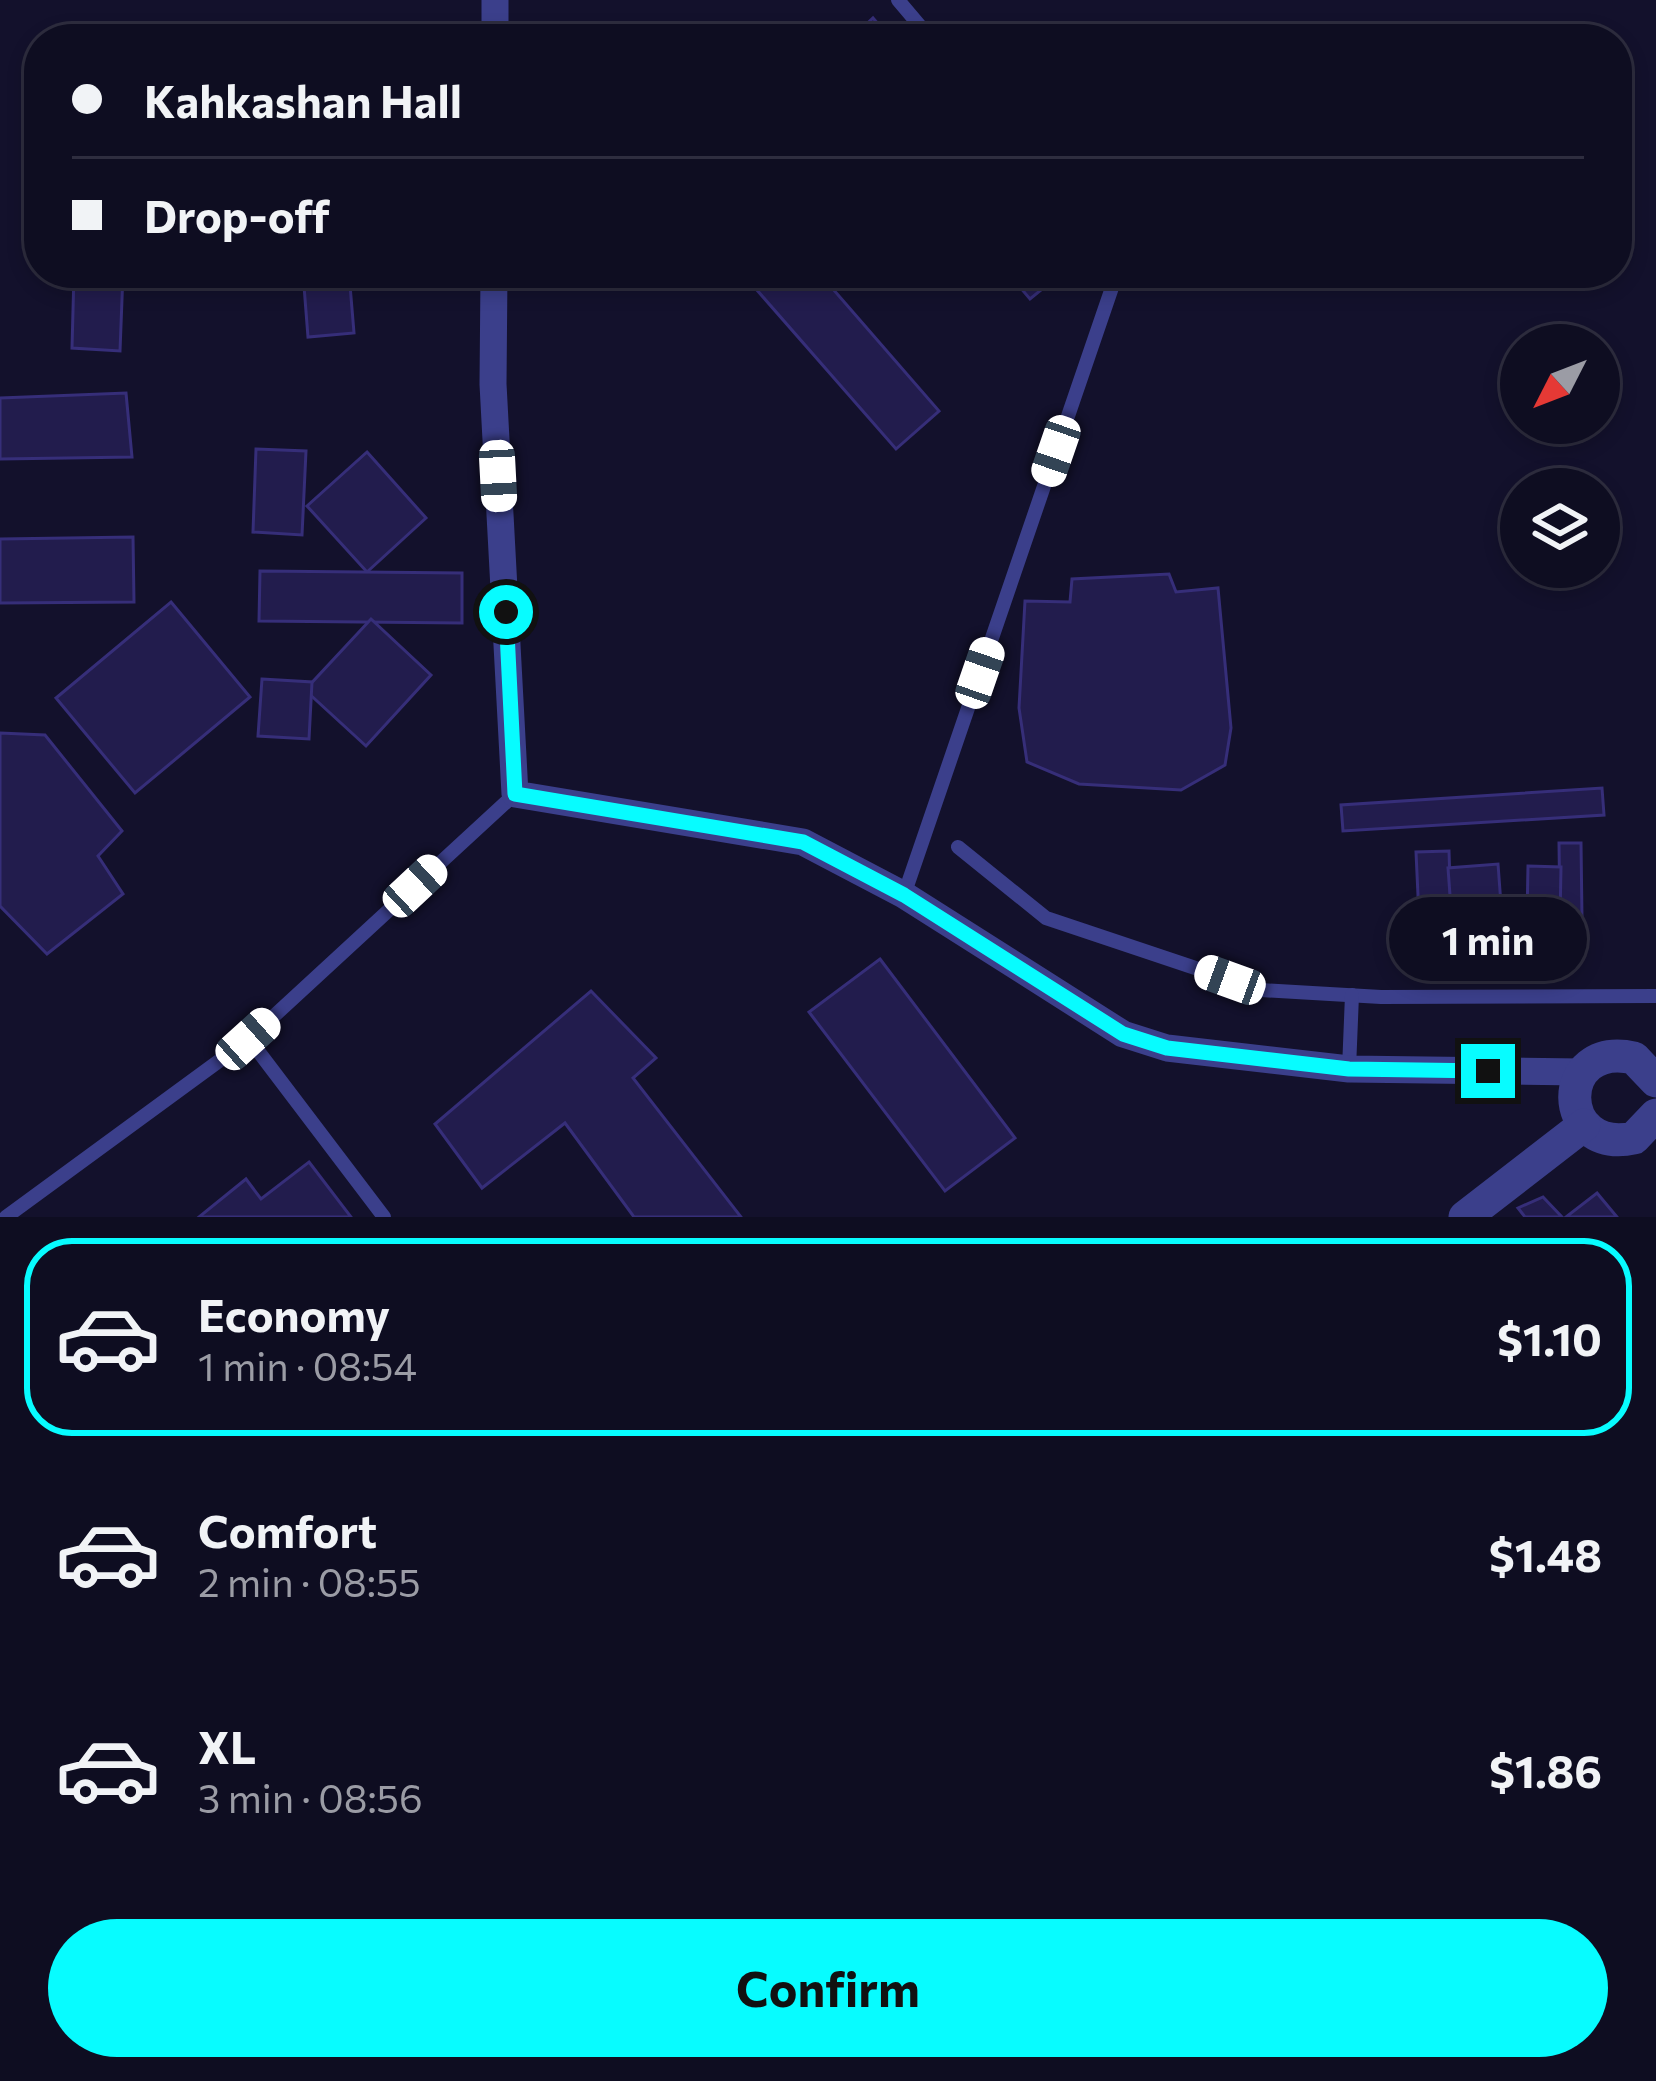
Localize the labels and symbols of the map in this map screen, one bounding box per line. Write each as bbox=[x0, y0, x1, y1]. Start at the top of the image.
north arrow bbox=[1500, 324, 1620, 444]
car bbox=[1027, 411, 1085, 491]
car bbox=[478, 439, 518, 513]
route start bbox=[479, 585, 533, 639]
car bbox=[951, 633, 1009, 713]
car bbox=[376, 848, 454, 924]
callout: 1 min bbox=[1389, 897, 1587, 981]
car bbox=[1190, 951, 1270, 1009]
car bbox=[209, 1002, 287, 1076]
route end bbox=[1461, 1044, 1515, 1098]

